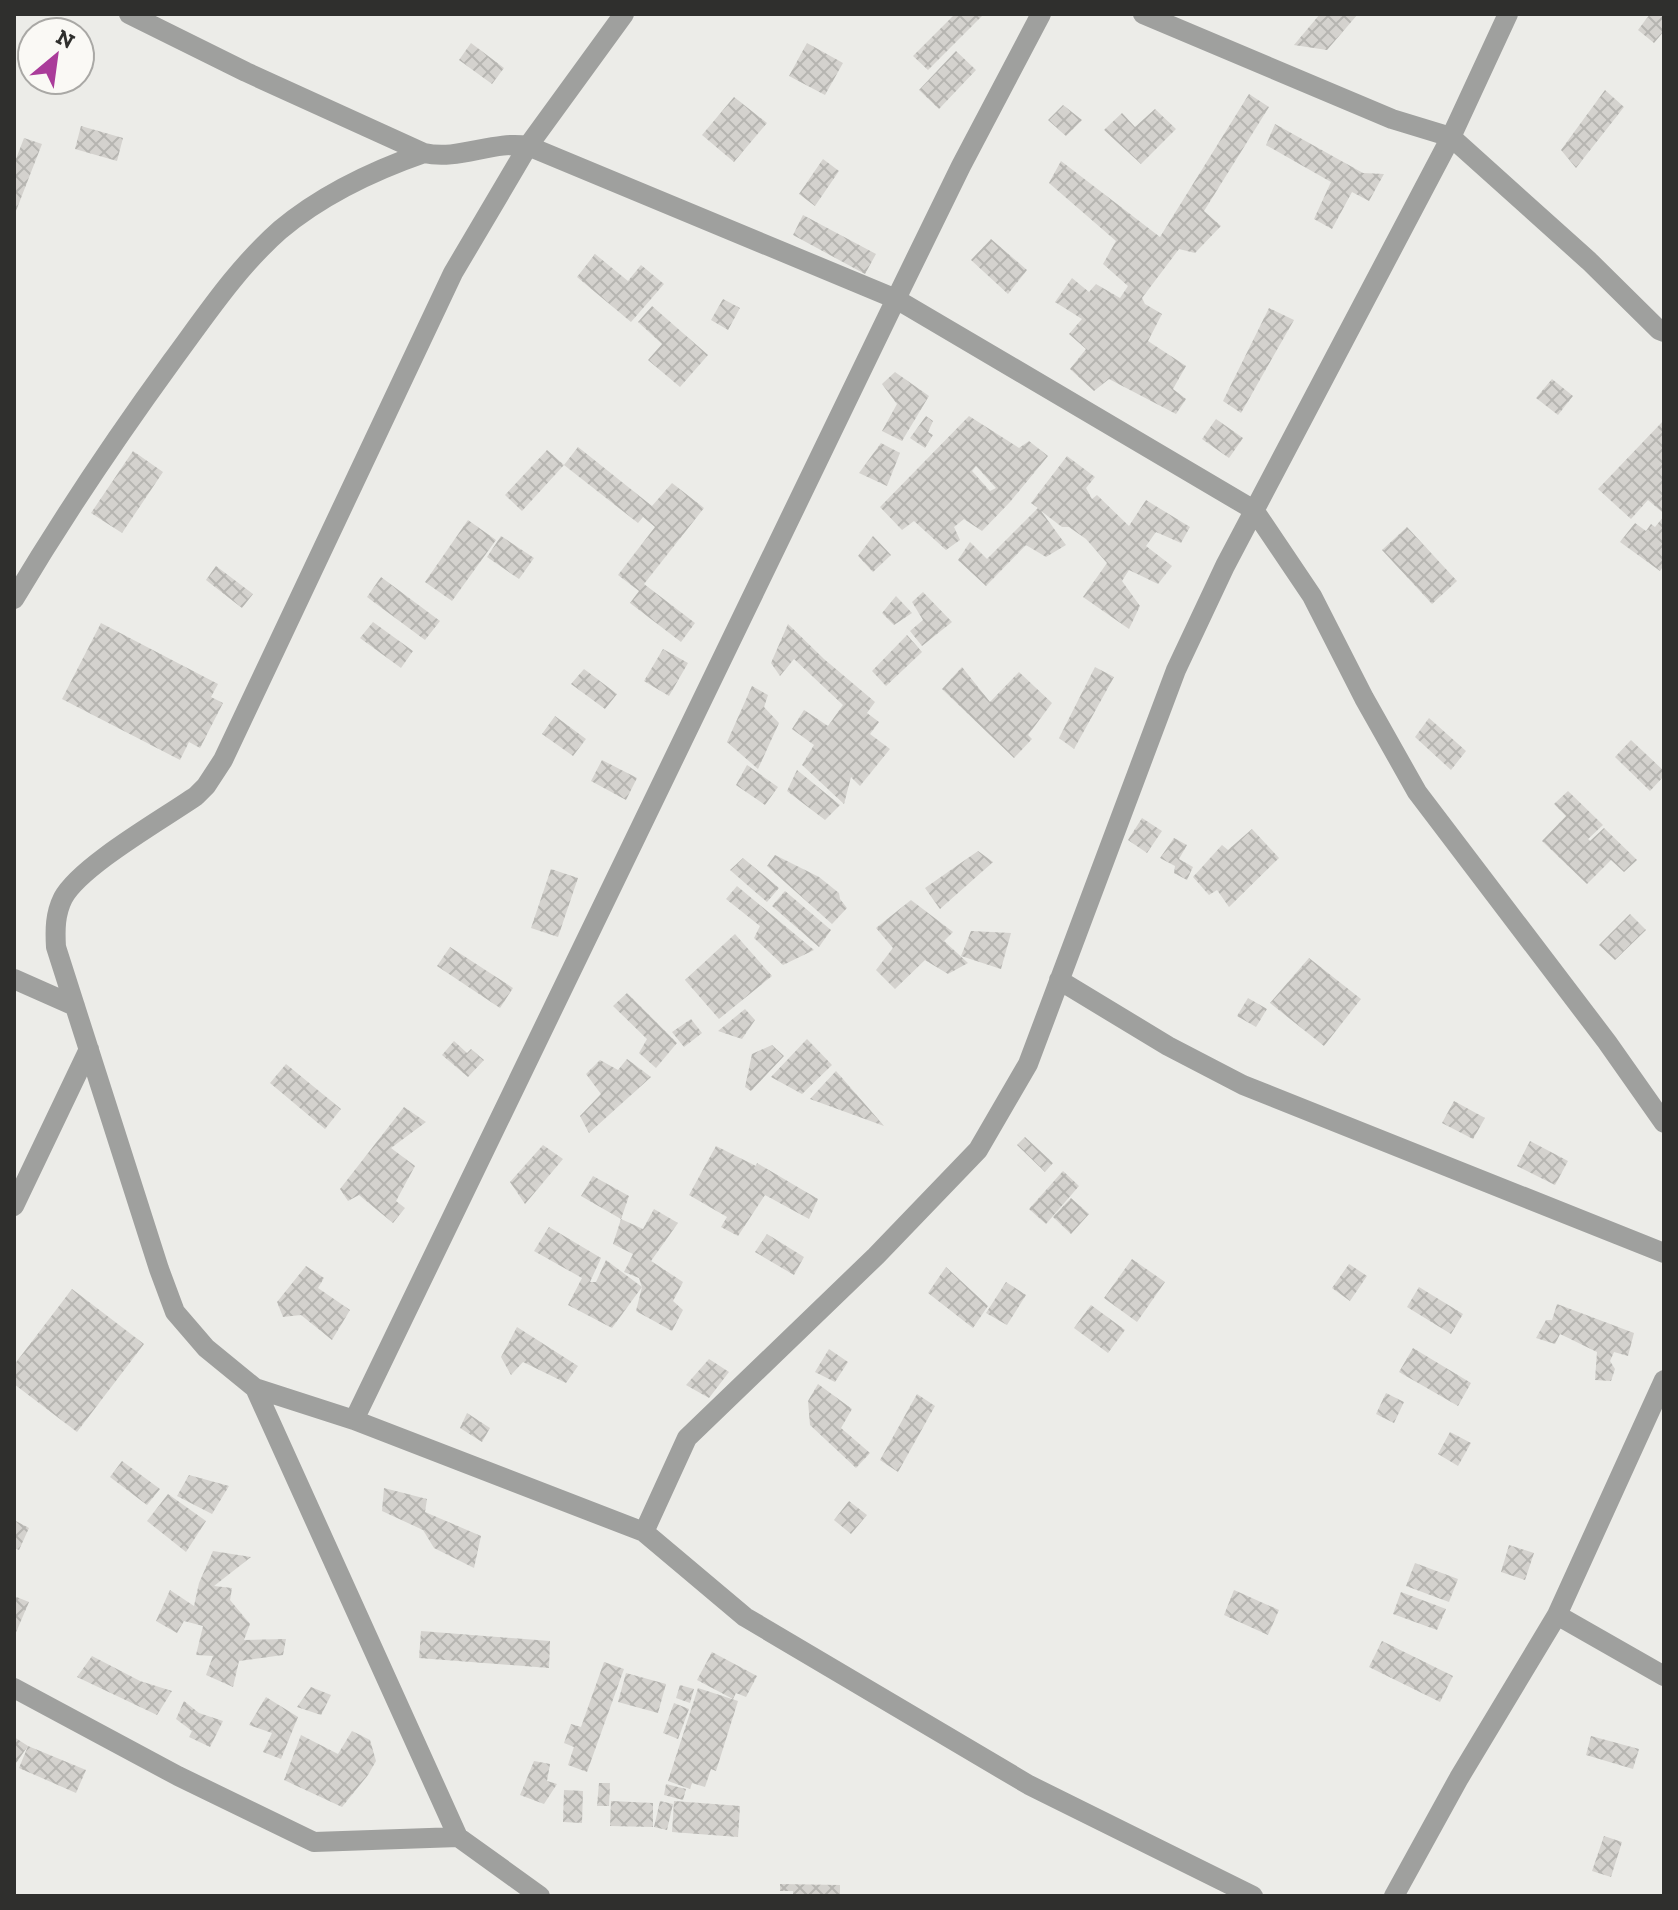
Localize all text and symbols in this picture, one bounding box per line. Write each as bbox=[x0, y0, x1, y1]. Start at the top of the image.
north arrow bbox=[16, 16, 96, 96]
text: N bbox=[52, 23, 80, 55]

